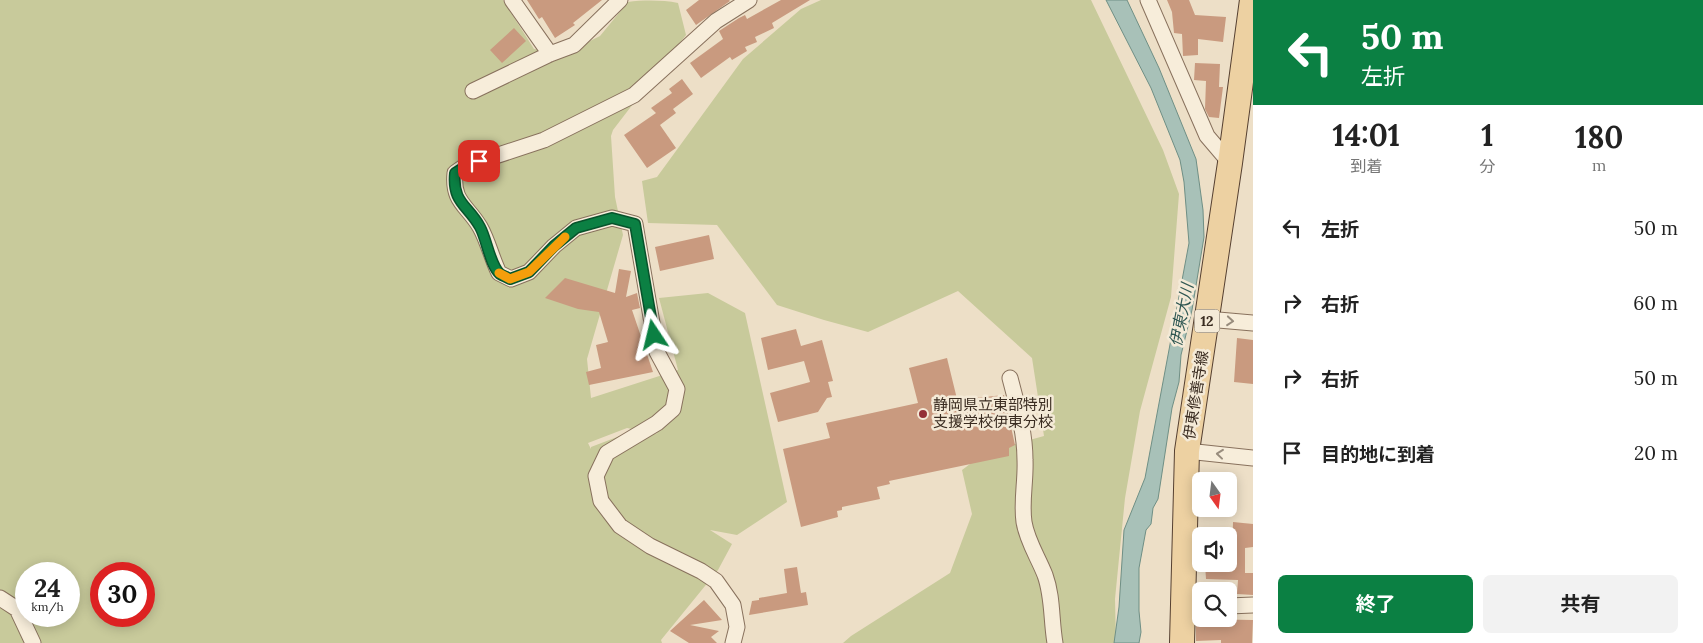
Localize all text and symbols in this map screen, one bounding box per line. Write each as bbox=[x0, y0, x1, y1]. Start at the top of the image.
text: 50 m bbox=[1361, 14, 1444, 59]
icon: left bbox=[1278, 20, 1343, 85]
text: 左折 bbox=[1361, 62, 1405, 90]
text: 14:01 bbox=[1333, 116, 1400, 154]
text: 1 bbox=[1481, 116, 1494, 154]
text: 180 bbox=[1575, 118, 1623, 156]
pin bbox=[458, 140, 500, 182]
icon: arrive bbox=[465, 147, 493, 175]
text: m bbox=[1592, 155, 1606, 175]
text: 到着 bbox=[1350, 156, 1382, 176]
text: 分 bbox=[1479, 156, 1495, 176]
icon: left bbox=[1278, 214, 1306, 242]
text: 50 m bbox=[1634, 216, 1678, 240]
text: 左折 bbox=[1321, 217, 1359, 241]
water label: 伊東大川 bbox=[1165, 280, 1197, 348]
icon: right bbox=[1278, 289, 1306, 317]
text: 60 m bbox=[1633, 291, 1678, 315]
text: 右折 bbox=[1321, 292, 1359, 316]
position arrow bbox=[627, 308, 679, 360]
road number: 12 bbox=[1194, 310, 1220, 332]
one-way arrow bbox=[1226, 315, 1234, 326]
street label: 伊東修善寺線 bbox=[1179, 349, 1212, 441]
icon: right bbox=[1278, 364, 1306, 392]
text: 50 m bbox=[1634, 366, 1678, 390]
text: 右折 bbox=[1321, 367, 1359, 391]
place label: 静岡県立東部特別 支援学校伊東分校 bbox=[933, 395, 1053, 431]
marker: 静岡県立東部特別 支援学校伊東分校 bbox=[917, 408, 929, 420]
icon: arrive bbox=[1278, 439, 1306, 467]
text: 20 m bbox=[1634, 441, 1678, 465]
text: 目的地に到着 bbox=[1321, 442, 1435, 466]
one-way arrow bbox=[1216, 449, 1224, 460]
north arrow bbox=[1192, 472, 1238, 518]
map controls bbox=[1192, 472, 1237, 627]
button: sound bbox=[1192, 527, 1237, 572]
speed limit sign: 30 bbox=[90, 562, 155, 627]
text: 24 bbox=[34, 572, 61, 604]
button: 終了 bbox=[1278, 575, 1473, 633]
button: 共有 bbox=[1483, 575, 1678, 633]
button: search bbox=[1192, 582, 1237, 627]
text: km/h bbox=[31, 599, 64, 614]

